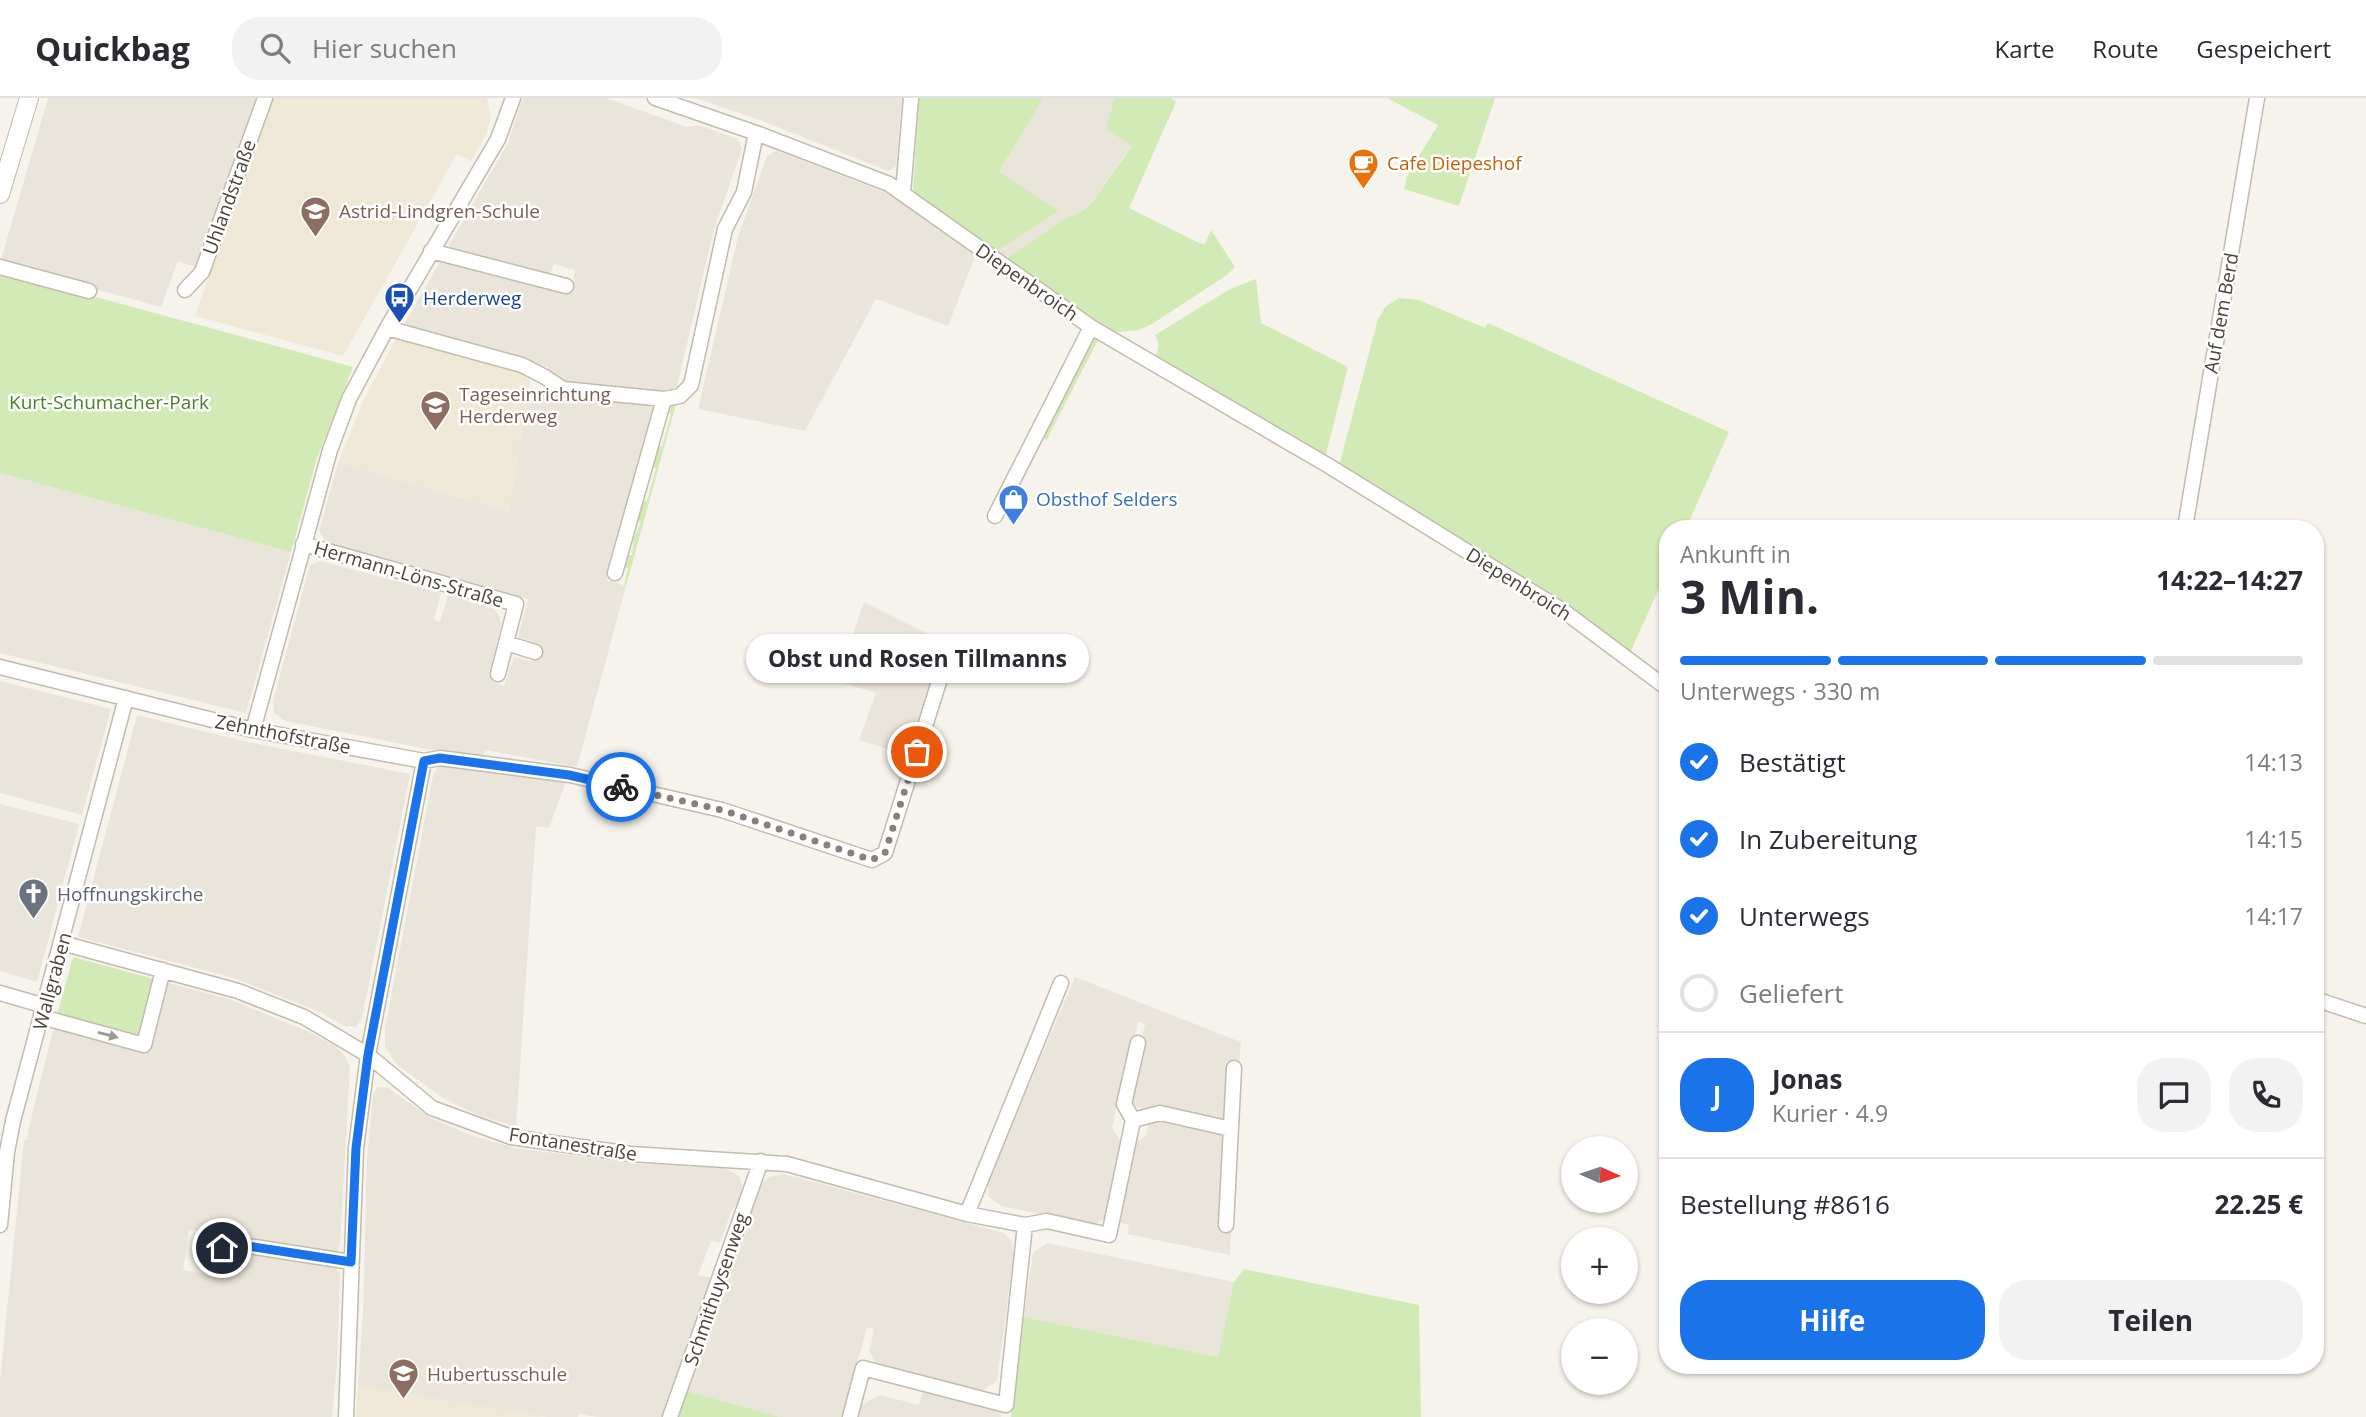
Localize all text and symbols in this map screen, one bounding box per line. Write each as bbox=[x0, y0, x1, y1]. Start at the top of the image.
search box bbox=[232, 17, 722, 80]
text: Quickbag bbox=[35, 26, 190, 71]
icon: search bbox=[256, 29, 294, 67]
text: Hier suchen bbox=[312, 30, 457, 66]
text: Karte bbox=[1994, 32, 2054, 65]
text: Route bbox=[2092, 32, 2158, 65]
text: Gespeichert bbox=[2196, 32, 2331, 65]
street label: Uhlandstraße bbox=[196, 136, 262, 258]
cafe icon: Cafe Diepeshof bbox=[1347, 146, 1381, 190]
place label: Cafe Diepeshof bbox=[1387, 150, 1523, 176]
school or university icon: Astrid-Lindgren-Schule bbox=[299, 194, 333, 238]
place label: Astrid-Lindgren-Schule bbox=[339, 198, 540, 224]
street label: Diepenbroich bbox=[971, 237, 1083, 327]
street label: Auf dem Berd bbox=[2198, 251, 2244, 375]
bus stop icon: Herderweg bbox=[383, 281, 417, 325]
place label: Herderweg bbox=[423, 285, 521, 311]
place label: Tageseinrichtung Herderweg bbox=[459, 381, 611, 429]
school or university icon: Tageseinrichtung Herderweg bbox=[419, 388, 453, 432]
park label: Kurt-Schumacher-Park bbox=[9, 389, 209, 415]
shop icon: Obsthof Selders bbox=[996, 482, 1030, 526]
place label: Obsthof Selders bbox=[1036, 486, 1178, 512]
street label: Hermann-Löns-Straße bbox=[311, 534, 507, 614]
text: Ankunft in bbox=[1680, 538, 1791, 570]
street label: Diepenbroich bbox=[1461, 541, 1577, 627]
text: 14:22–14:27 bbox=[2156, 562, 2303, 598]
text: 3 Min. bbox=[1680, 565, 1819, 627]
callout: Obst und Rosen Tillmanns bbox=[746, 633, 1088, 682]
text: Obst und Rosen Tillmanns bbox=[768, 642, 1067, 674]
text: Unterwegs · 330 m bbox=[1680, 675, 1880, 707]
street label: Zehnthofstraße bbox=[213, 708, 353, 760]
pin bbox=[887, 722, 947, 782]
icon: bag bbox=[898, 733, 936, 771]
icon: check bbox=[1680, 743, 1718, 781]
text: Bestätigt bbox=[1739, 744, 1846, 780]
text: 14:13 bbox=[2244, 746, 2303, 778]
courier bbox=[586, 752, 656, 822]
icon: bike bbox=[602, 768, 640, 806]
icon: check bbox=[1680, 820, 1718, 858]
text: In Zubereitung bbox=[1739, 821, 1917, 857]
text: 14:15 bbox=[2244, 823, 2303, 855]
church icon: Hoffnungskirche bbox=[17, 877, 51, 921]
place label: Hoffnungskirche bbox=[57, 881, 204, 907]
icon: check bbox=[1680, 897, 1718, 935]
text: Unterwegs bbox=[1739, 898, 1870, 934]
text: 14:17 bbox=[2244, 900, 2303, 932]
street label: Wallgraben bbox=[26, 929, 78, 1033]
text: Geliefert bbox=[1739, 975, 1843, 1011]
one-way arrow bbox=[97, 1030, 119, 1041]
button: chat bbox=[2137, 1058, 2211, 1132]
button: phone bbox=[2229, 1058, 2303, 1132]
text: Jonas bbox=[1772, 1061, 1842, 1097]
text: J bbox=[1713, 1077, 1721, 1113]
text: Kurier · 4.9 bbox=[1772, 1097, 1888, 1129]
street label: Fontanestraße bbox=[507, 1121, 639, 1167]
north arrow bbox=[1561, 1136, 1638, 1213]
map controls bbox=[1561, 1136, 1638, 1395]
text: Bestellung #8616 bbox=[1680, 1186, 1890, 1222]
text: 22.25 € bbox=[2215, 1186, 2303, 1222]
street label: Schmithuysenweg bbox=[678, 1209, 754, 1369]
pin bbox=[192, 1218, 252, 1278]
button: + bbox=[1561, 1227, 1638, 1304]
icon: home bbox=[203, 1229, 241, 1267]
button: Hilfe bbox=[1680, 1280, 1985, 1360]
button: Teilen bbox=[1999, 1280, 2303, 1360]
button: − bbox=[1561, 1318, 1638, 1395]
school or university icon: Hubertusschule bbox=[387, 1357, 421, 1401]
place label: Hubertusschule bbox=[427, 1361, 567, 1387]

